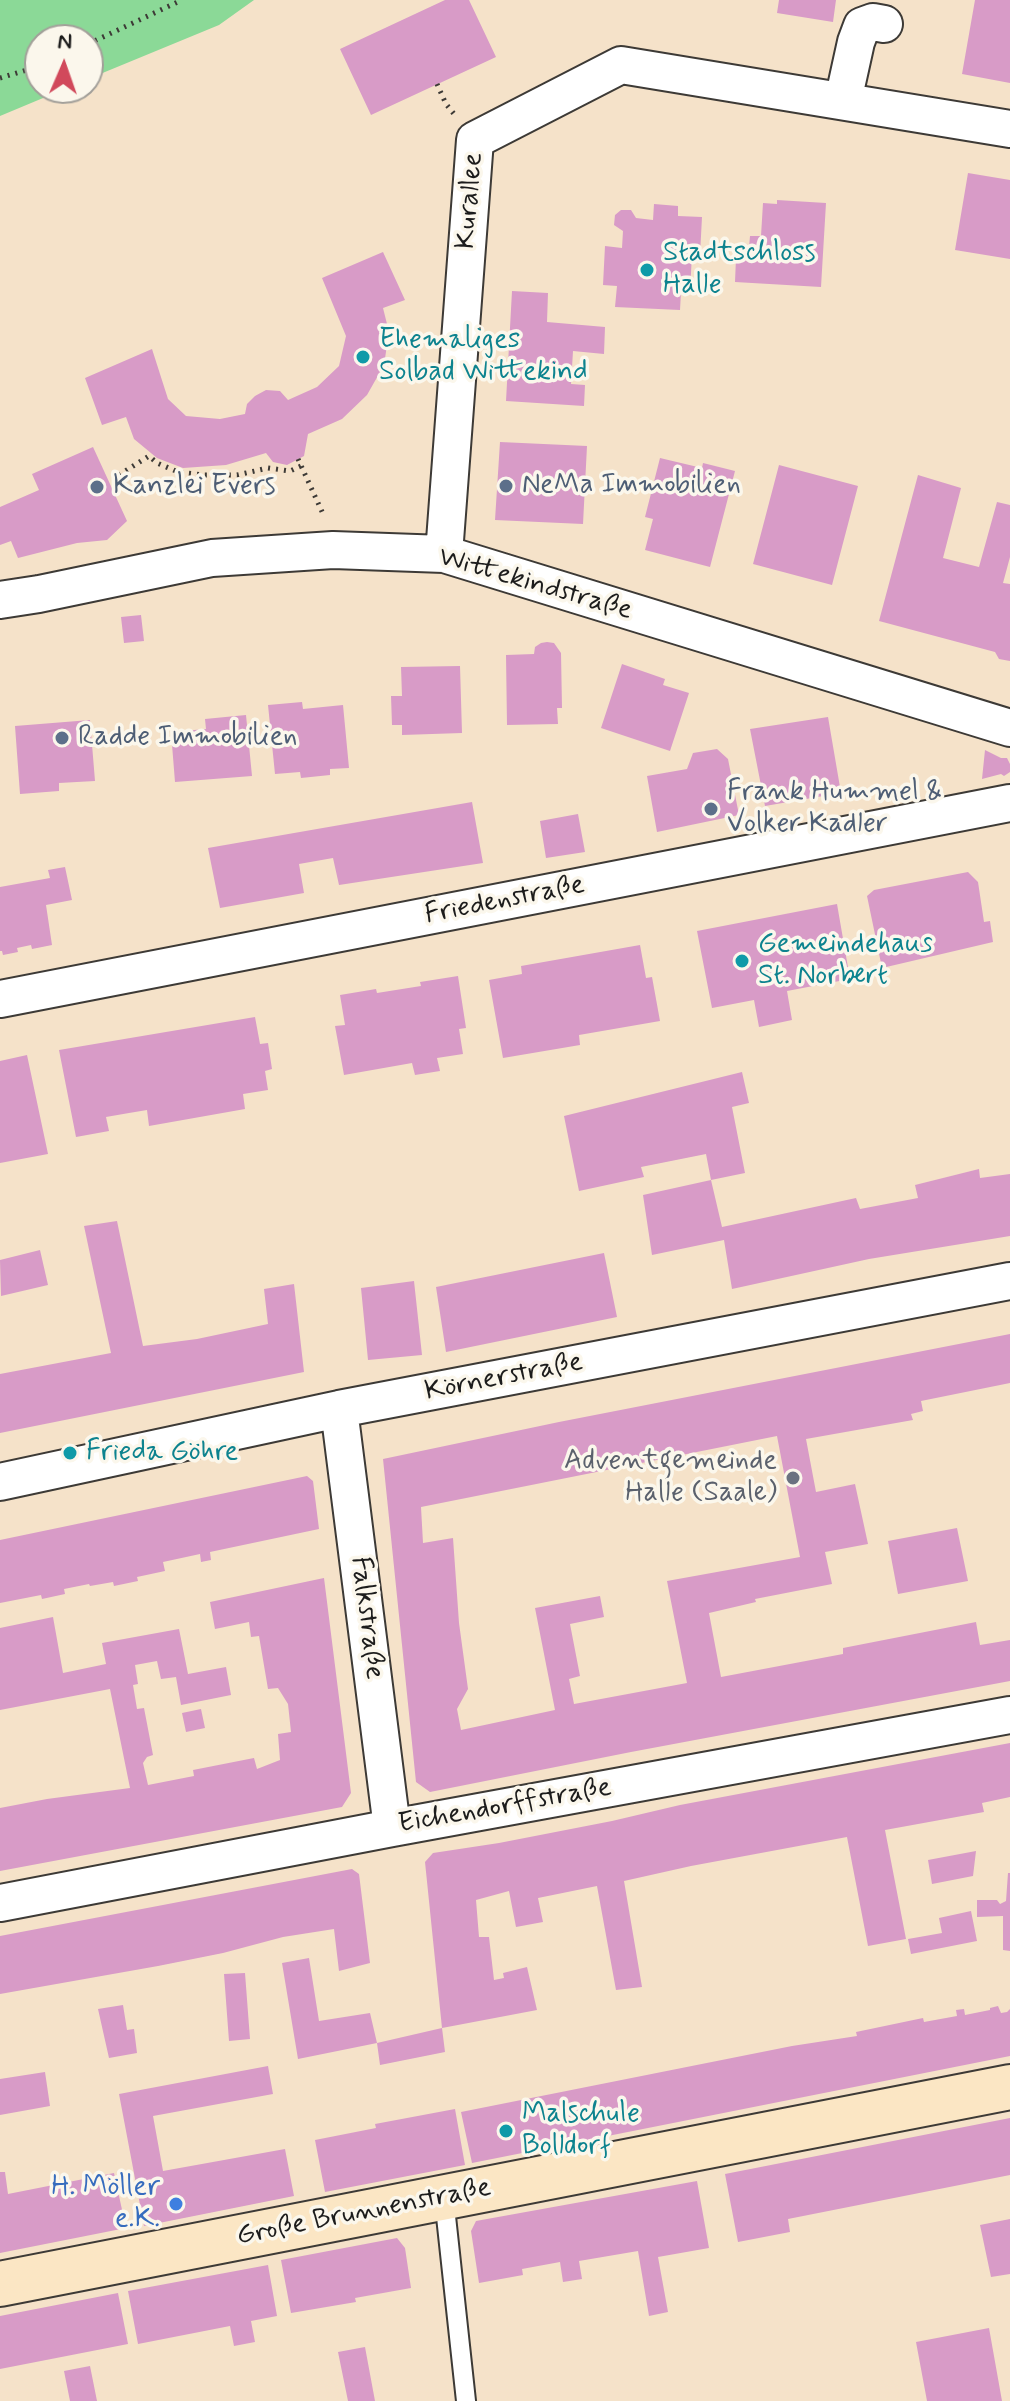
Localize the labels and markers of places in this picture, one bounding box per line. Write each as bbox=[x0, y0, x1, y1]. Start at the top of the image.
place label: Stadtschloss Halle bbox=[663, 237, 816, 303]
marker: Stadtschloss Halle bbox=[638, 261, 656, 279]
place label: Ehemaliges Solbad Wittekind bbox=[379, 324, 588, 390]
marker: Ehemaliges Solbad Wittekind bbox=[354, 348, 372, 366]
place label: NeMa Immobilien bbox=[522, 469, 741, 503]
place label: Kanzlei Evers bbox=[113, 470, 276, 504]
marker: NeMa Immobilien bbox=[497, 477, 515, 495]
marker: Kanzlei Evers bbox=[88, 478, 106, 496]
place label: Radde Immobilien bbox=[78, 721, 297, 755]
marker: Radde Immobilien bbox=[53, 729, 71, 747]
place label: Frank Hummel & Volker Kadler bbox=[727, 776, 942, 842]
marker: Frank Hummel & Volker Kadler bbox=[702, 800, 720, 818]
place label: Gemeindehaus St. Norbert bbox=[758, 928, 933, 994]
marker: Gemeindehaus St. Norbert bbox=[733, 952, 751, 970]
place label: Frieda Göhre bbox=[86, 1436, 238, 1470]
marker: Frieda Göhre bbox=[61, 1444, 79, 1462]
place label: Adventgemeinde Halle (Saale) bbox=[564, 1445, 777, 1511]
marker: Adventgemeinde Halle (Saale) bbox=[784, 1469, 802, 1487]
place label: Malschule Bolldorf bbox=[522, 2098, 640, 2164]
marker: Malschule Bolldorf bbox=[497, 2122, 515, 2140]
place label: H. Möller e.K. bbox=[51, 2171, 160, 2237]
marker: H. Möller e.K. bbox=[167, 2195, 185, 2213]

